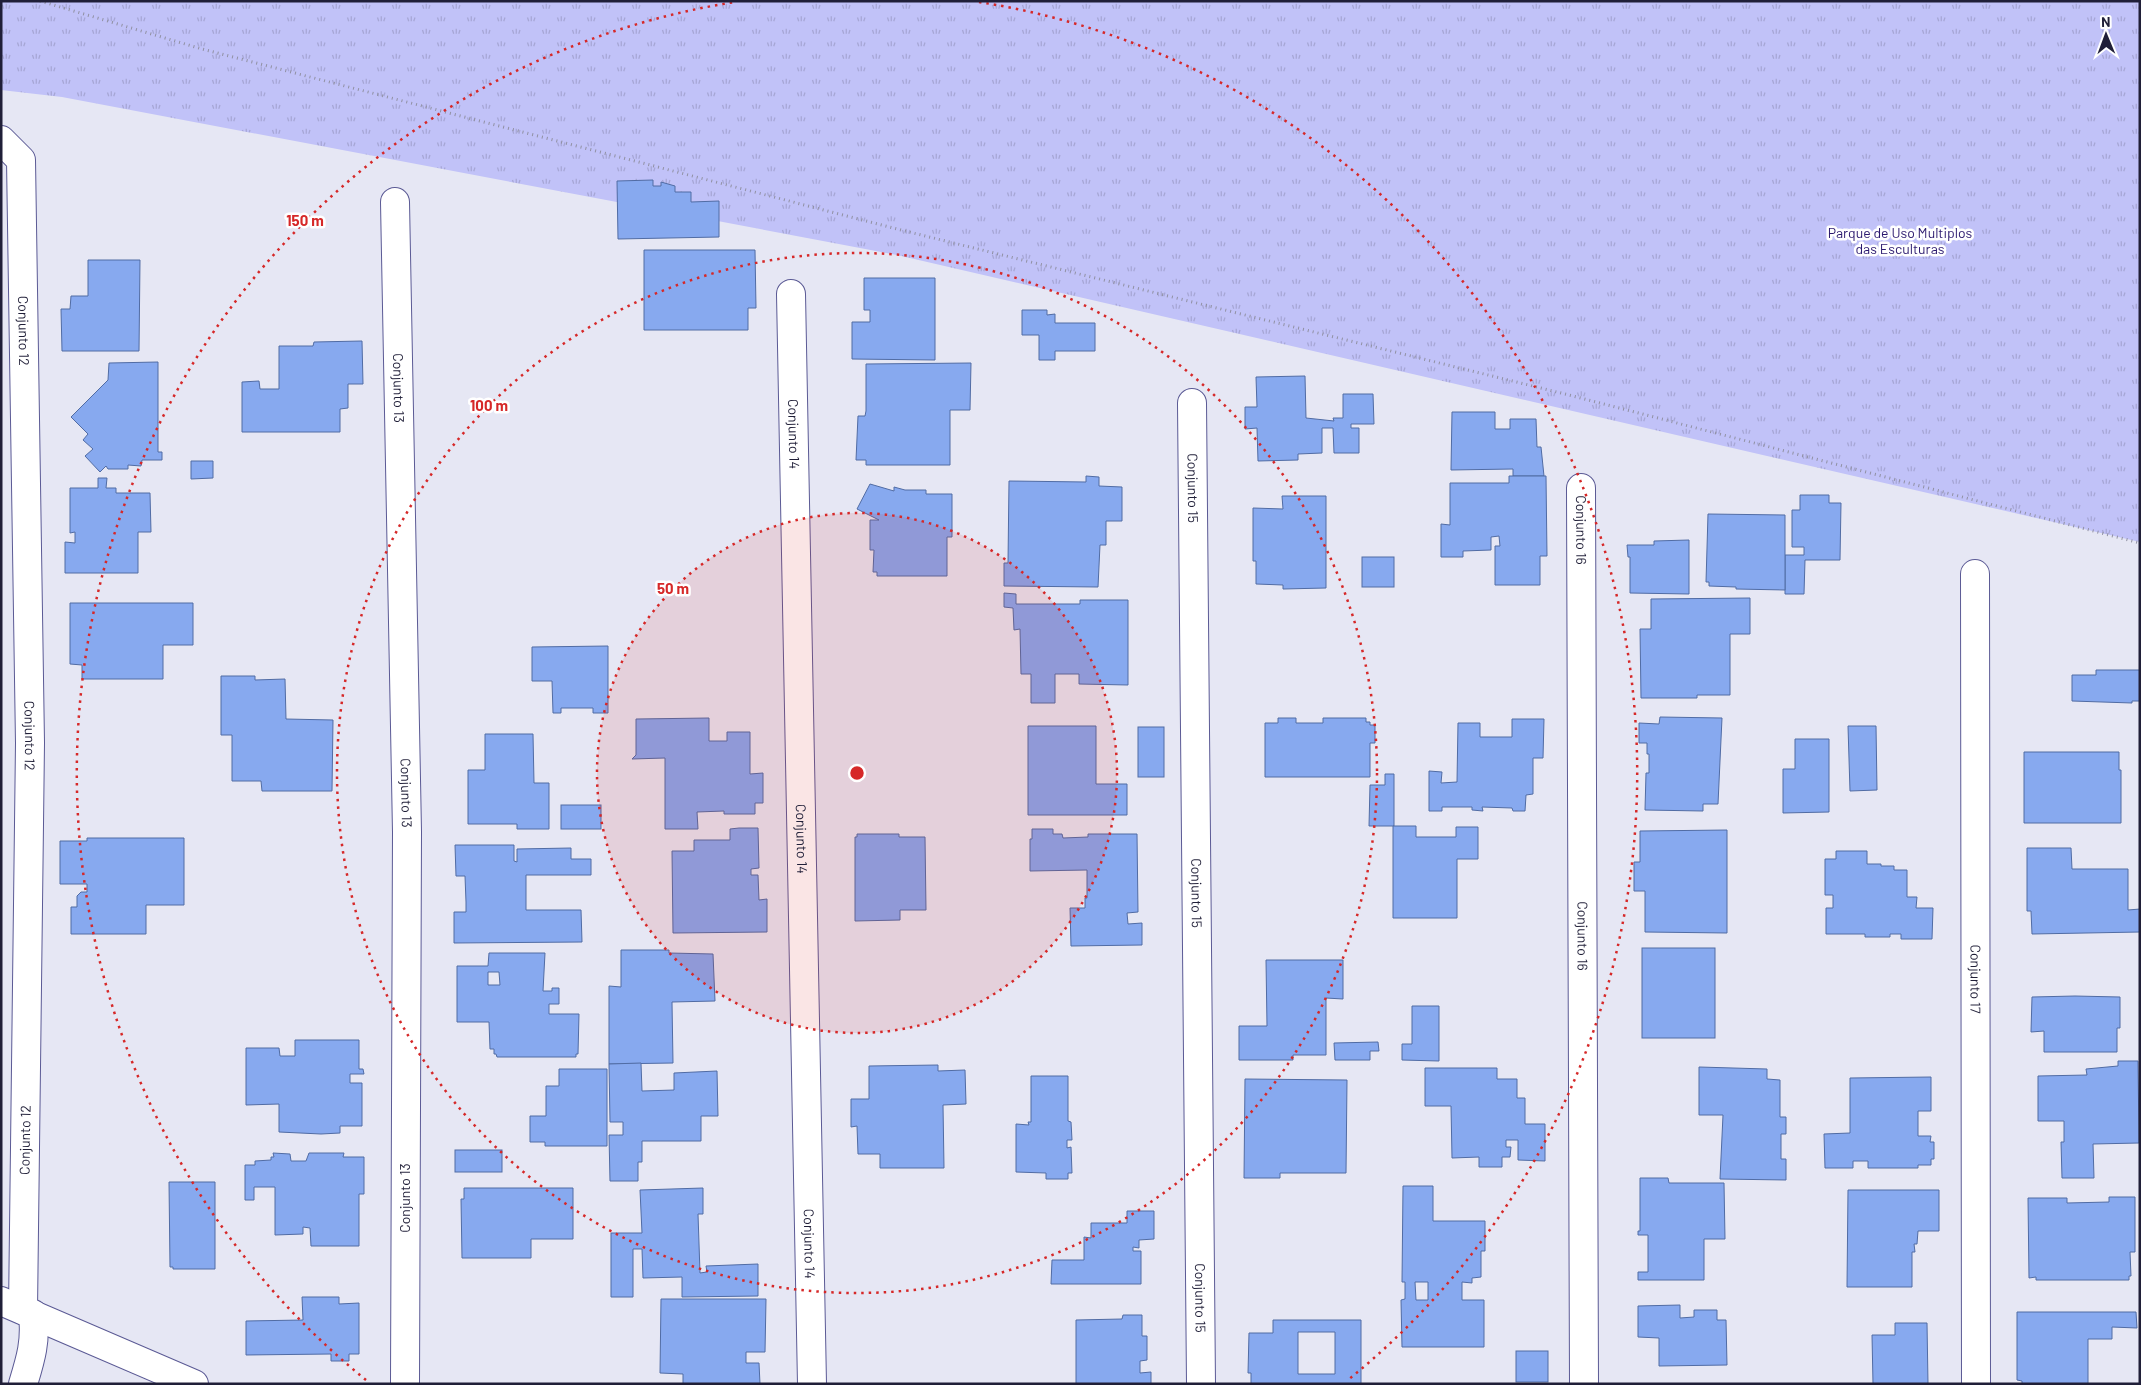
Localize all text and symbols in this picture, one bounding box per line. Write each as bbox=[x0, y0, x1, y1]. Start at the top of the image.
north arrow bbox=[2081, 10, 2131, 60]
text: N bbox=[2101, 13, 2111, 30]
text: 150 m bbox=[286, 211, 324, 229]
park label: Parque de Uso Multiplos das Esculturas bbox=[1828, 224, 1973, 257]
street label: Conjunto 12 bbox=[15, 296, 33, 366]
street label: Conjunto 13 bbox=[390, 353, 408, 423]
text: 100 m bbox=[470, 396, 508, 414]
street label: Conjunto 14 bbox=[785, 399, 803, 469]
street label: Conjunto 15 bbox=[1184, 453, 1202, 523]
street label: Conjunto 16 bbox=[1573, 495, 1590, 565]
text: 50 m bbox=[657, 579, 689, 597]
street label: Conjunto 12 bbox=[21, 701, 39, 771]
street label: Conjunto 13 bbox=[398, 758, 416, 828]
centre of rings bbox=[848, 764, 866, 782]
street label: Conjunto 14 bbox=[793, 804, 811, 874]
street label: Conjunto 15 bbox=[1188, 858, 1206, 928]
street label: Conjunto 16 bbox=[1574, 901, 1592, 971]
street label: Conjunto 17 bbox=[1967, 944, 1985, 1014]
street label: Conjunto 12 bbox=[15, 1105, 34, 1175]
street label: Conjunto 13 bbox=[396, 1163, 413, 1233]
street label: Conjunto 14 bbox=[801, 1209, 819, 1279]
street label: Conjunto 15 bbox=[1192, 1263, 1210, 1333]

